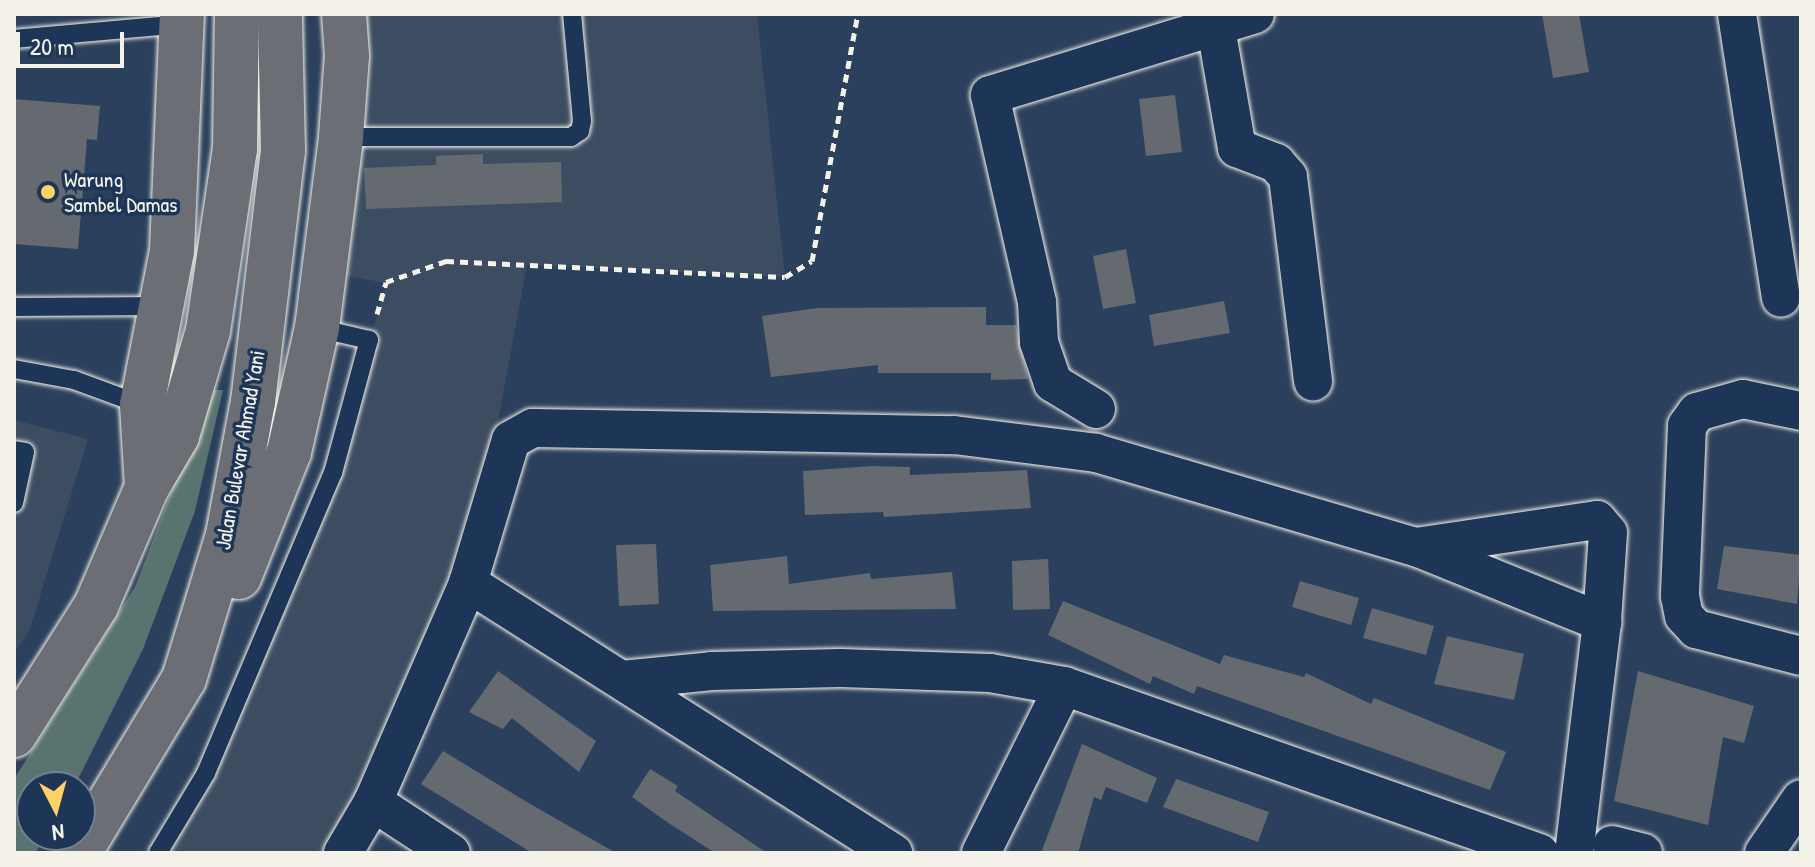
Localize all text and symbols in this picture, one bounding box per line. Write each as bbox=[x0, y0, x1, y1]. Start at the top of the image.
scale bar bbox=[20, 16, 128, 66]
text: 20 m bbox=[30, 30, 74, 62]
place label: Warung Sambel Damas bbox=[64, 166, 178, 218]
marker: Warung Sambel Damas bbox=[39, 183, 57, 201]
street label: Jalan Bulevar Ahmad Yani bbox=[209, 348, 271, 552]
north arrow bbox=[16, 771, 96, 851]
text: N bbox=[51, 817, 66, 848]

